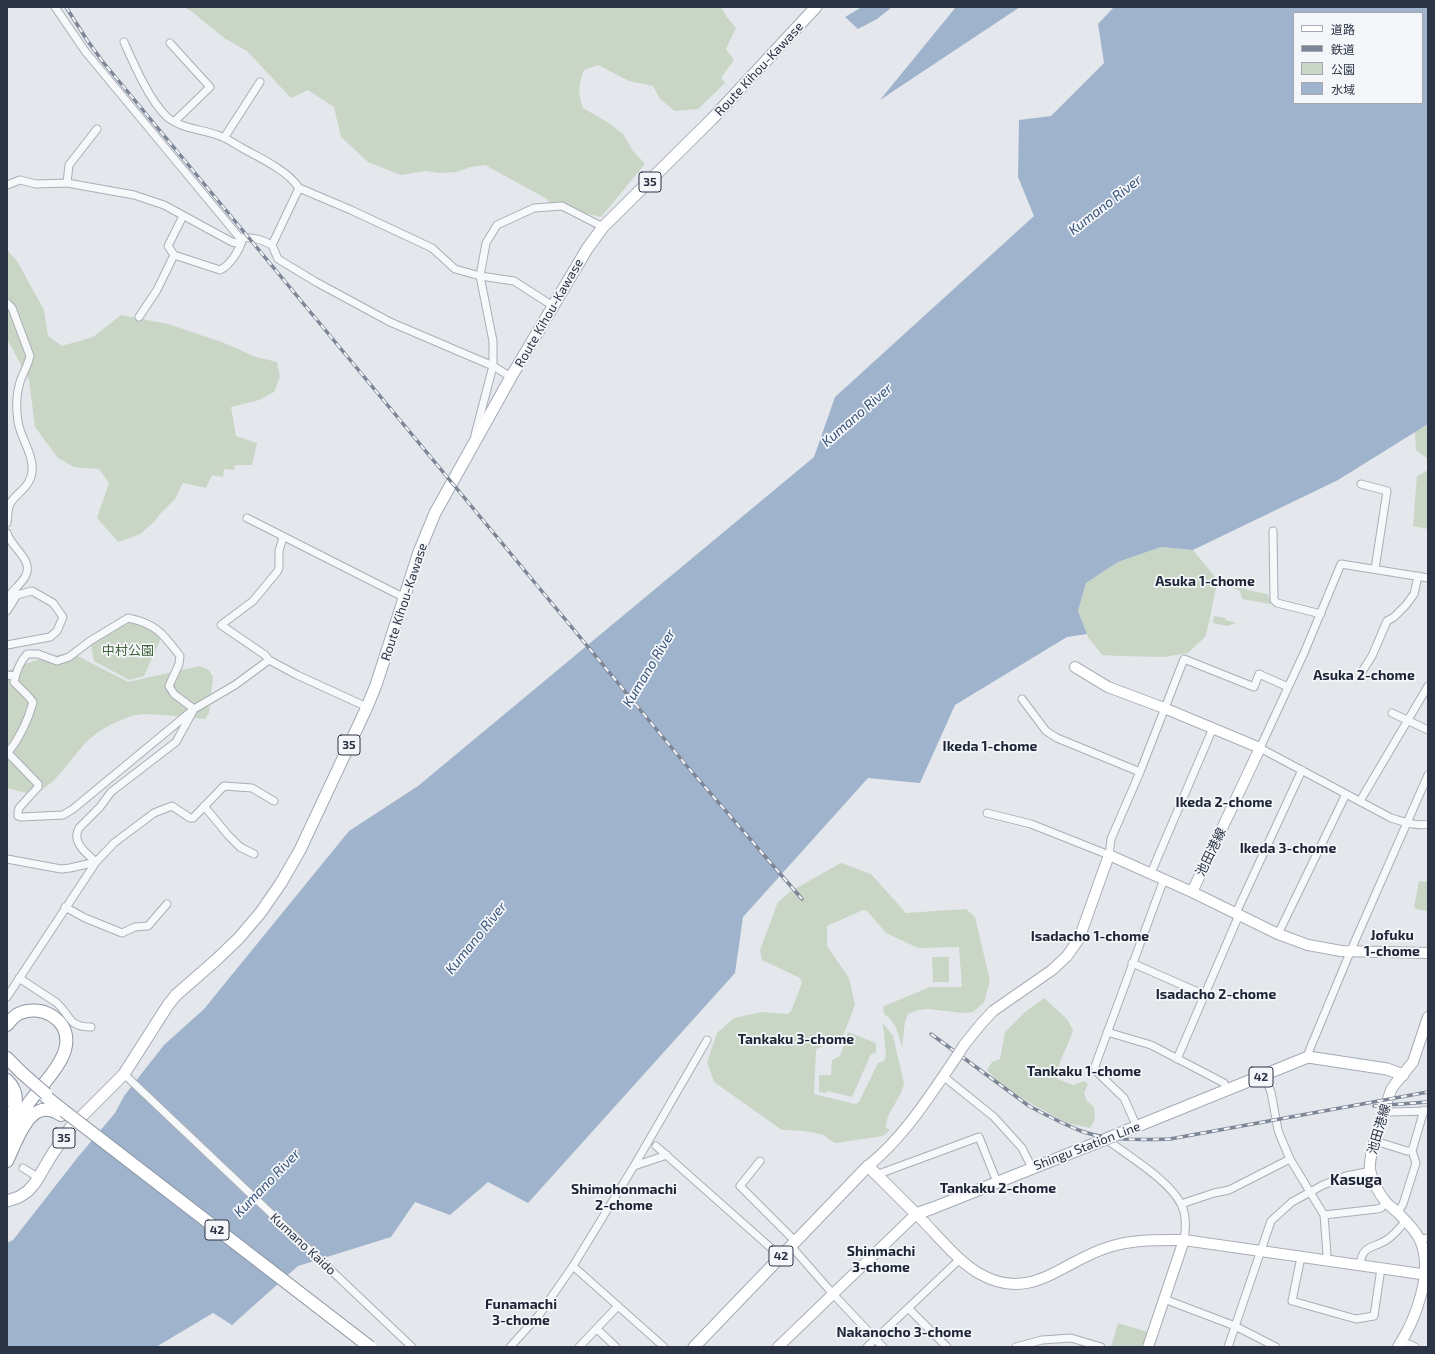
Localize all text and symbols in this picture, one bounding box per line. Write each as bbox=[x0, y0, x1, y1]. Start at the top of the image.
legend bbox=[1293, 12, 1423, 104]
street label: Route Kihou-Kawase bbox=[711, 19, 807, 119]
text: 道路 bbox=[1331, 22, 1355, 36]
text: 鉄道 bbox=[1331, 42, 1355, 56]
text: 公園 bbox=[1331, 62, 1355, 76]
text: 水域 bbox=[1331, 82, 1355, 96]
water label: Kumano River bbox=[1065, 171, 1145, 239]
road number: 35 bbox=[639, 172, 661, 192]
street label: Route Kihou-Kawase bbox=[512, 256, 586, 370]
water label: Kumano River bbox=[818, 380, 896, 450]
street label: Route Kihou-Kawase bbox=[378, 541, 430, 663]
district label: Asuka 1-chome bbox=[1155, 573, 1255, 589]
water label: Kumano River bbox=[619, 626, 679, 710]
park label: 中村公園 bbox=[102, 643, 154, 659]
district label: Asuka 2-chome bbox=[1313, 667, 1415, 683]
road number: 35 bbox=[338, 735, 360, 755]
district label: Ikeda 1-chome bbox=[943, 738, 1037, 754]
district label: Ikeda 2-chome bbox=[1176, 794, 1272, 810]
street label: 池田港線 bbox=[1193, 825, 1229, 879]
district label: Ikeda 3-chome bbox=[1240, 840, 1336, 856]
water label: Kumano River bbox=[442, 898, 510, 978]
district label: Jofuku 1-chome bbox=[1364, 927, 1420, 960]
district label: Isadacho 1-chome bbox=[1031, 928, 1149, 944]
district label: Isadacho 2-chome bbox=[1156, 986, 1276, 1002]
district label: Tankaku 3-chome bbox=[738, 1031, 854, 1047]
district label: Tankaku 1-chome bbox=[1027, 1063, 1141, 1079]
road number: 42 bbox=[1249, 1067, 1273, 1087]
street label: 池田港線 bbox=[1364, 1102, 1394, 1156]
street label: Shingu Station Line bbox=[1031, 1118, 1143, 1174]
road number: 35 bbox=[53, 1128, 75, 1148]
water label: Kumano River bbox=[230, 1145, 304, 1221]
district label: Kasuga bbox=[1330, 1171, 1382, 1189]
district label: Tankaku 2-chome bbox=[940, 1180, 1056, 1196]
district label: Shimohonmachi 2-chome bbox=[571, 1181, 677, 1214]
street label: Kumano Kaido bbox=[267, 1210, 339, 1278]
road number: 42 bbox=[205, 1220, 229, 1240]
district label: Shinmachi 3-chome bbox=[847, 1243, 915, 1276]
road number: 42 bbox=[769, 1246, 793, 1266]
district label: Funamachi 3-chome bbox=[485, 1296, 557, 1328]
district label: Nakanocho 3-chome bbox=[836, 1324, 972, 1340]

